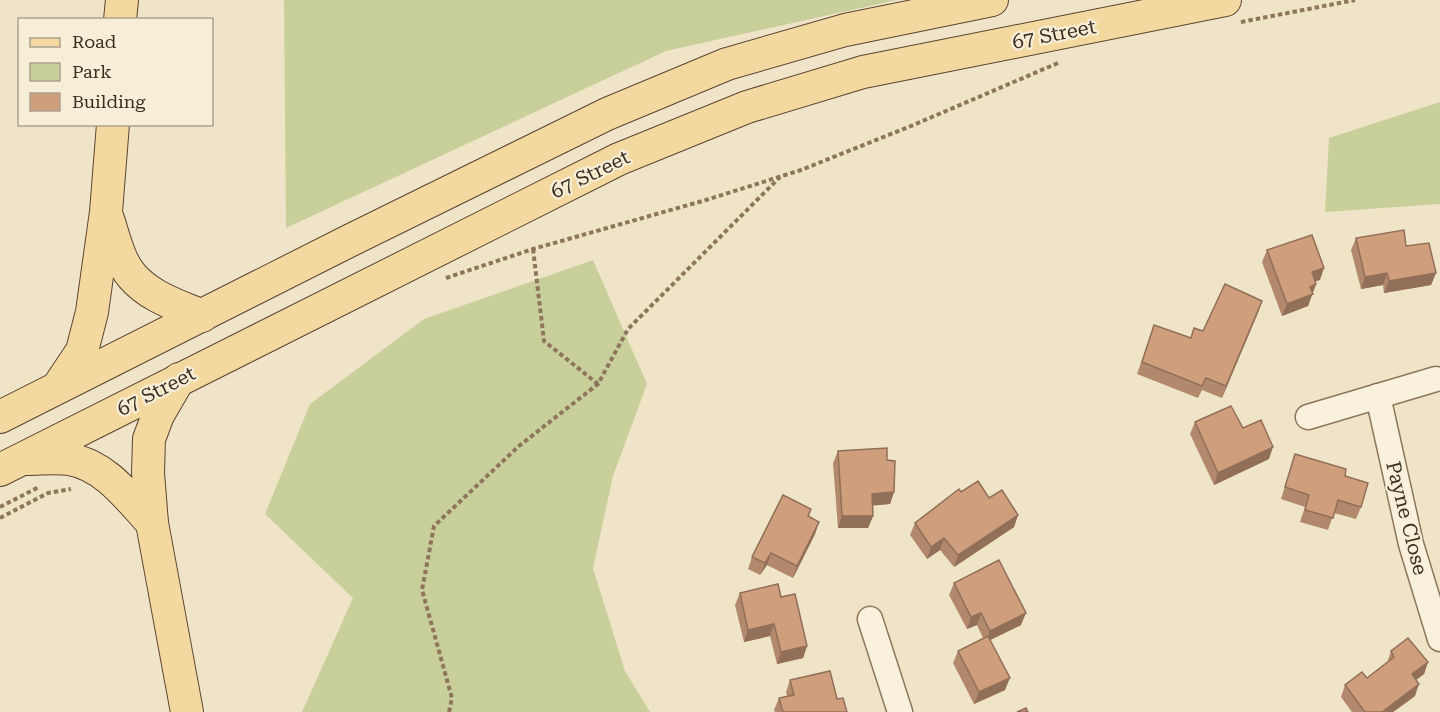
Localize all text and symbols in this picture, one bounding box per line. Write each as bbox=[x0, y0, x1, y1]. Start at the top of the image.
street label: 67 Street bbox=[1010, 14, 1098, 54]
legend bbox=[18, 18, 213, 126]
text: Road bbox=[72, 31, 117, 52]
text: Park bbox=[72, 61, 112, 82]
text: Building bbox=[72, 91, 146, 112]
street label: 67 Street bbox=[547, 144, 634, 203]
street label: 67 Street bbox=[113, 361, 200, 421]
street label: Payne Close bbox=[1381, 459, 1433, 577]

